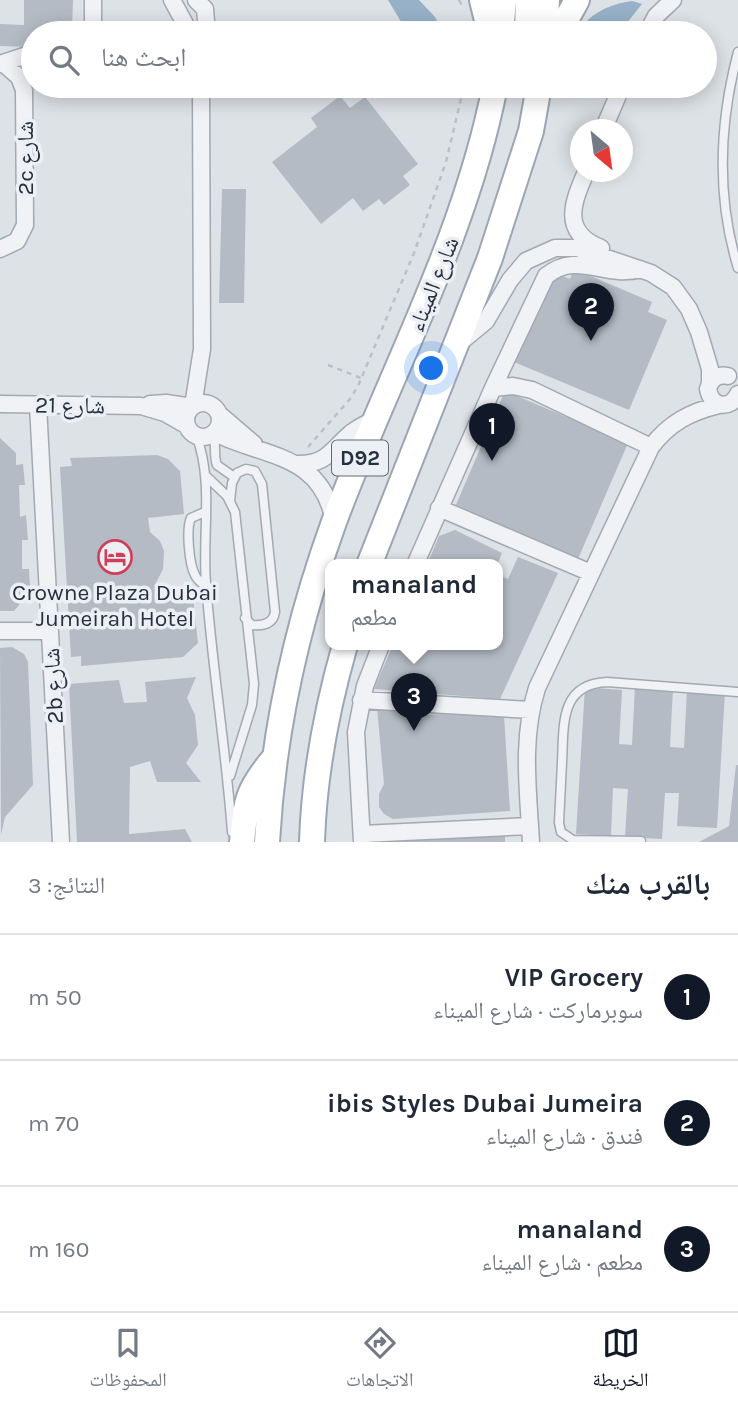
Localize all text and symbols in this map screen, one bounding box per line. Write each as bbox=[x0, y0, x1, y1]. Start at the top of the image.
search box bbox=[21, 21, 717, 98]
icon: search bbox=[45, 41, 83, 79]
text: ابحث هنا bbox=[101, 42, 186, 73]
north arrow bbox=[570, 119, 633, 182]
street label: 2c شارع bbox=[12, 121, 40, 195]
street label: شارع الميناء bbox=[402, 233, 466, 336]
pin: 2 bbox=[568, 283, 614, 341]
your location bbox=[414, 351, 448, 385]
street label: شارع 21 bbox=[35, 391, 105, 421]
pin: 1 bbox=[469, 403, 515, 461]
road number: D92 bbox=[332, 440, 388, 476]
hotel icon: Crowne Plaza Dubai Jumeirah Hotel bbox=[96, 538, 134, 576]
popup bbox=[325, 559, 503, 650]
text: manaland bbox=[351, 569, 477, 600]
place label: Crowne Plaza Dubai Jumeirah Hotel bbox=[12, 579, 218, 632]
text: مطعم bbox=[351, 604, 397, 631]
street label: 2b شارع bbox=[38, 647, 70, 725]
pin: 3 bbox=[391, 673, 437, 731]
text: بالقرب منك bbox=[585, 866, 710, 902]
text: النتائج: 3 bbox=[28, 872, 105, 899]
text: VIP Grocery bbox=[504, 962, 643, 993]
text: 50 m bbox=[28, 984, 82, 1011]
text: 1 bbox=[683, 984, 691, 1011]
text: سوبرماركت · شارع الميناء bbox=[433, 997, 643, 1024]
text: ibis Styles Dubai Jumeira bbox=[327, 1088, 643, 1119]
text: 70 m bbox=[28, 1110, 79, 1137]
text: 2 bbox=[680, 1110, 694, 1137]
text: فندق · شارع الميناء bbox=[486, 1123, 643, 1150]
text: manaland bbox=[516, 1214, 643, 1245]
text: 160 m bbox=[28, 1236, 89, 1263]
text: 3 bbox=[680, 1236, 694, 1263]
text: مطعم · شارع الميناء bbox=[481, 1249, 643, 1276]
tab: المحفوظات bbox=[90, 1324, 167, 1398]
tab: الاتجاهات bbox=[346, 1324, 413, 1398]
tab: الخريطة bbox=[593, 1324, 648, 1398]

